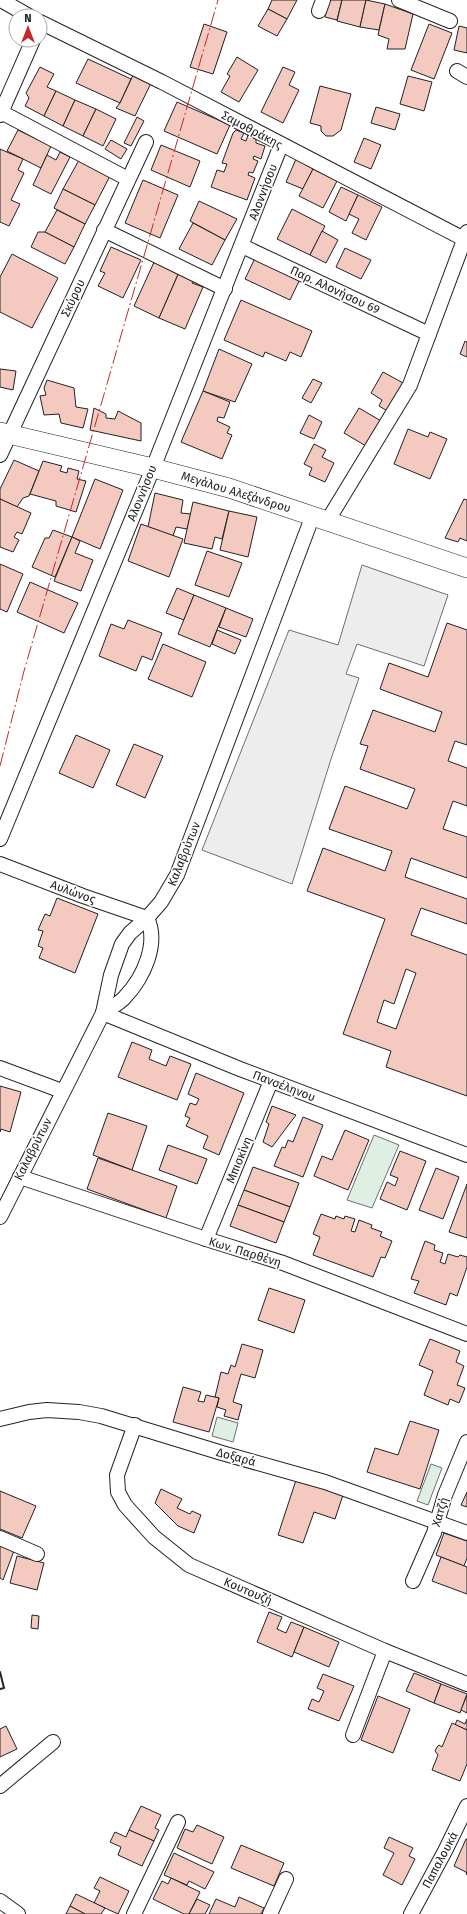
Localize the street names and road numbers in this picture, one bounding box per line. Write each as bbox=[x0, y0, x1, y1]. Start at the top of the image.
street label: Σαμοθράκης bbox=[219, 108, 285, 152]
street label: Αλοννήσου bbox=[246, 162, 280, 222]
street label: Παρ. Αλονήσου 69 bbox=[288, 263, 382, 317]
street label: Σκύρου bbox=[58, 277, 88, 319]
street label: Αλοννήσου bbox=[124, 463, 160, 523]
street label: Μεγάλου Αλεξάνδρου bbox=[179, 469, 293, 515]
street label: Καλαβρύτων bbox=[165, 820, 203, 888]
street label: Αυλώνος bbox=[49, 877, 98, 907]
street label: Πανσέληνου bbox=[251, 1068, 318, 1104]
street label: Καλαβρύτων bbox=[11, 1115, 55, 1183]
street label: Μπισκίνη bbox=[223, 1134, 255, 1186]
street label: Κων. Παρθένη bbox=[207, 1234, 283, 1270]
street label: Δοξαρά bbox=[215, 1445, 257, 1469]
street label: Χατζή bbox=[429, 1496, 451, 1528]
street label: Κουτουζή bbox=[222, 1575, 274, 1607]
street label: Παπαλουκά bbox=[419, 1829, 461, 1891]

